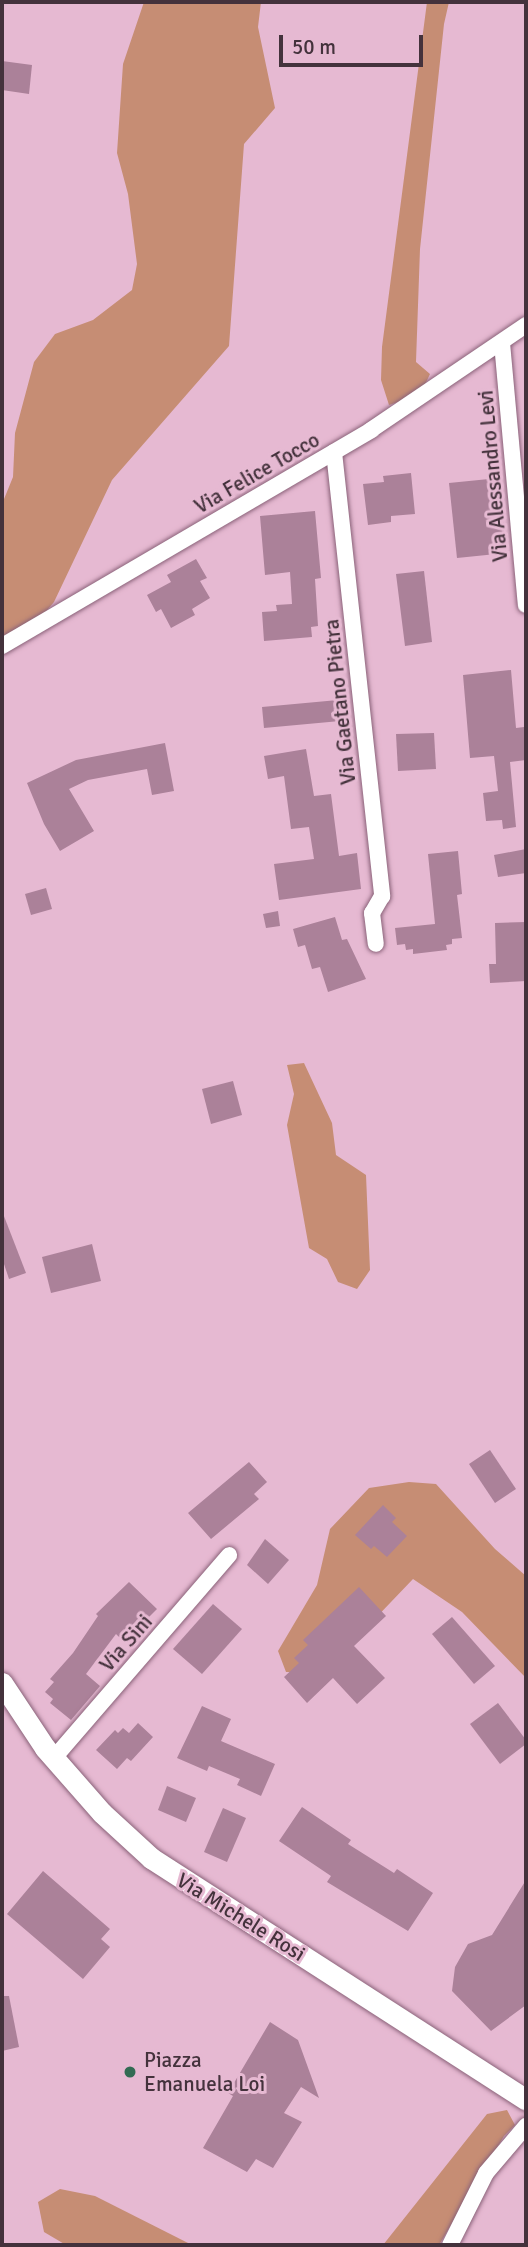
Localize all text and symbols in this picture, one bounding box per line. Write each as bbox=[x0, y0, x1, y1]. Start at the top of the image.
scale bar bbox=[283, 21, 426, 65]
text: 50 m bbox=[292, 34, 336, 60]
street label: Via Alessandro Levi bbox=[473, 389, 513, 563]
street label: Via Felice Tocco bbox=[190, 427, 324, 519]
street label: Via Gaetano Pietra bbox=[319, 618, 361, 786]
street label: Via Sini bbox=[94, 1609, 158, 1677]
street label: Via Michele Rosi bbox=[172, 1867, 310, 1967]
place label: Piazza Emanuela Loi bbox=[144, 2047, 265, 2097]
marker: Piazza Emanuela Loi bbox=[122, 2064, 138, 2080]

